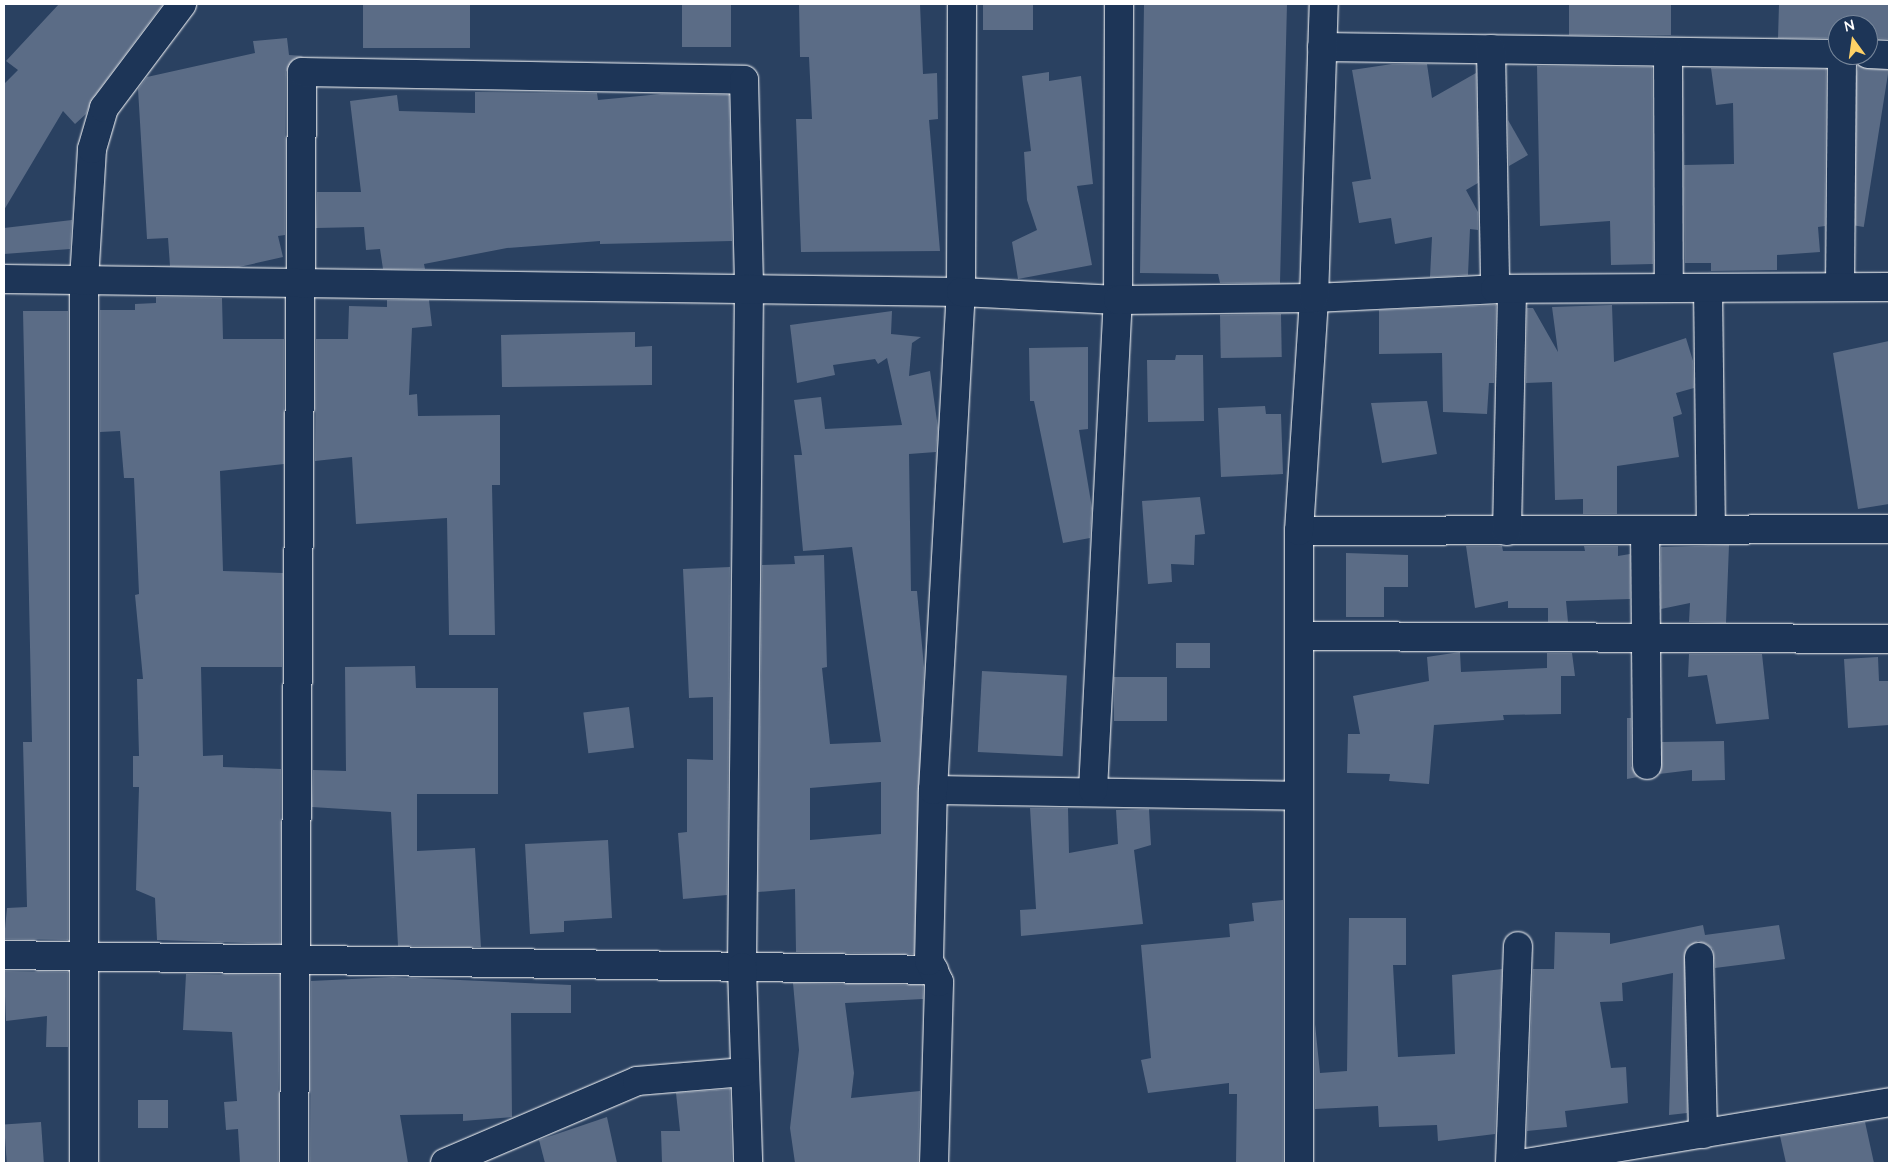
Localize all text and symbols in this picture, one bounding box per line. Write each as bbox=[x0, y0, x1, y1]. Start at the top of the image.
north arrow bbox=[1828, 15, 1878, 65]
text: N bbox=[1843, 16, 1856, 37]

